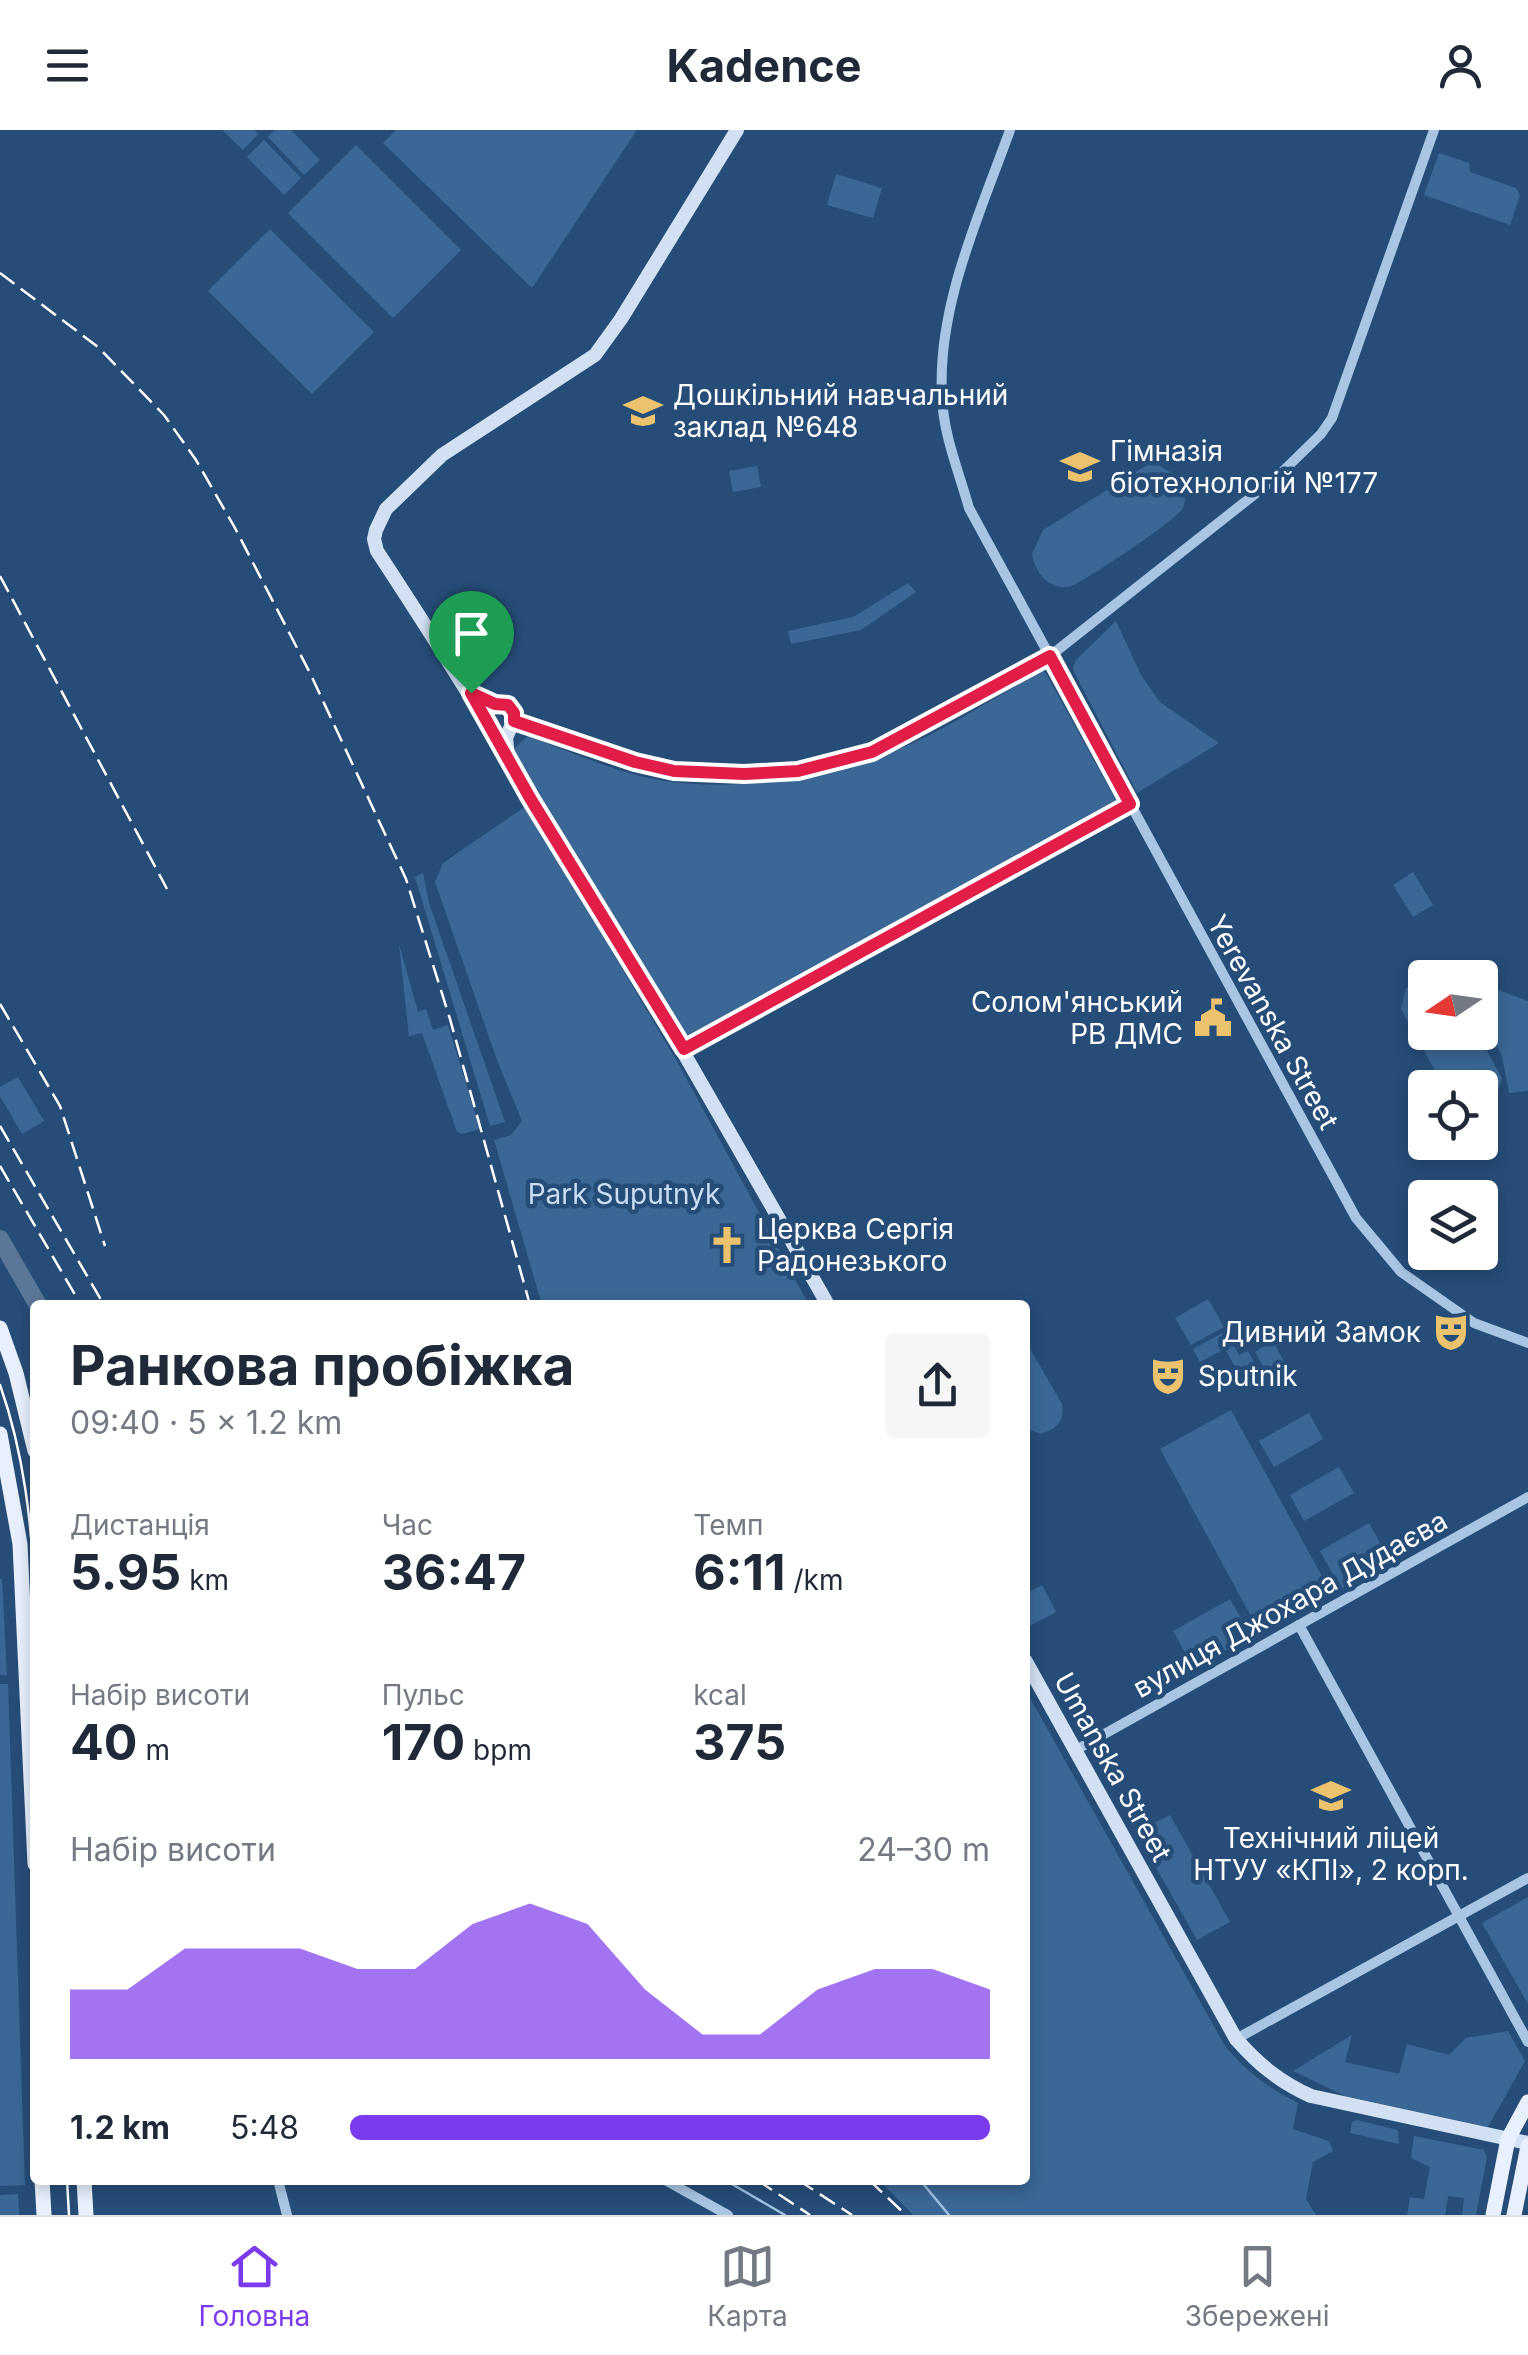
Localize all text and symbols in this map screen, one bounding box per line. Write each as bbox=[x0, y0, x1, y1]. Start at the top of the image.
icon: menu bbox=[40, 38, 95, 93]
text: Kadence bbox=[667, 38, 861, 93]
icon: person bbox=[1433, 38, 1488, 93]
place label: Дошкільний навчальний заклад №648 bbox=[673, 378, 1008, 444]
school or university icon: Дошкільний навчальний заклад №648 bbox=[622, 390, 664, 432]
place label: Гімназія біотехнологій №177 bbox=[1110, 434, 1378, 500]
school or university icon: Гімназія біотехнологій №177 bbox=[1059, 446, 1101, 488]
pin bbox=[429, 591, 514, 694]
icon: arrive bbox=[444, 606, 499, 661]
street label: Yerevanska Street bbox=[1200, 909, 1346, 1135]
north arrow bbox=[1408, 960, 1498, 1050]
map controls bbox=[1408, 960, 1498, 1270]
place label: Солом'янський РВ ДМС bbox=[971, 985, 1183, 1051]
public building icon: Солом'янський РВ ДМС bbox=[1192, 997, 1234, 1039]
button: locate bbox=[1408, 1070, 1498, 1160]
park label: Park Suputnyk bbox=[528, 1177, 720, 1211]
button: layers bbox=[1408, 1180, 1498, 1270]
place label: Церква Сергія Радонезького bbox=[757, 1212, 954, 1278]
church icon: Церква Сергія Радонезького bbox=[706, 1224, 748, 1266]
theatre icon: Дивний Замок bbox=[1430, 1311, 1472, 1353]
place label: Дивний Замок bbox=[1222, 1315, 1421, 1349]
text: Ранкова пробіжка bbox=[70, 1332, 574, 1398]
button: share bbox=[885, 1333, 990, 1438]
theatre icon: Sputnik bbox=[1147, 1355, 1189, 1397]
place label: Sputnik bbox=[1198, 1359, 1298, 1393]
text: 09:40 · 5 × 1.2 km bbox=[70, 1403, 342, 1442]
street label: вулиця Джохара Дудаєва bbox=[1127, 1503, 1453, 1705]
text: Дистанція bbox=[70, 1508, 210, 1542]
text: Час bbox=[382, 1508, 433, 1542]
text: Темп bbox=[693, 1508, 764, 1542]
text: 5.95 bbox=[70, 1542, 181, 1602]
text: 36:47 bbox=[382, 1542, 526, 1602]
text: 6:11 bbox=[693, 1542, 786, 1602]
text: km bbox=[181, 1563, 229, 1597]
text: /km bbox=[786, 1563, 843, 1597]
street label: Umanska Street bbox=[1047, 1667, 1179, 1867]
text: Набір висоти bbox=[70, 1678, 250, 1712]
text: Пульс bbox=[382, 1678, 465, 1712]
text: kcal bbox=[693, 1678, 747, 1712]
text: 40 bbox=[70, 1712, 138, 1772]
text: 170 bbox=[382, 1712, 465, 1772]
text: 375 bbox=[693, 1712, 786, 1772]
text: m bbox=[138, 1733, 170, 1767]
text: bpm bbox=[465, 1733, 532, 1767]
school or university icon: Технічний ліцей НТУУ «КПІ», 2 корп. bbox=[1310, 1775, 1352, 1817]
place label: Технічний ліцей НТУУ «КПІ», 2 корп. bbox=[1193, 1821, 1469, 1887]
text: Набір висоти bbox=[70, 1830, 276, 1869]
text: 24–30 m bbox=[857, 1830, 990, 1869]
text: 1.2 km bbox=[70, 2108, 170, 2147]
text: 5:48 bbox=[230, 2108, 299, 2147]
tab: Головна bbox=[198, 2239, 310, 2333]
tab: Карта bbox=[707, 2239, 788, 2333]
tab: Збережені bbox=[1185, 2239, 1329, 2333]

